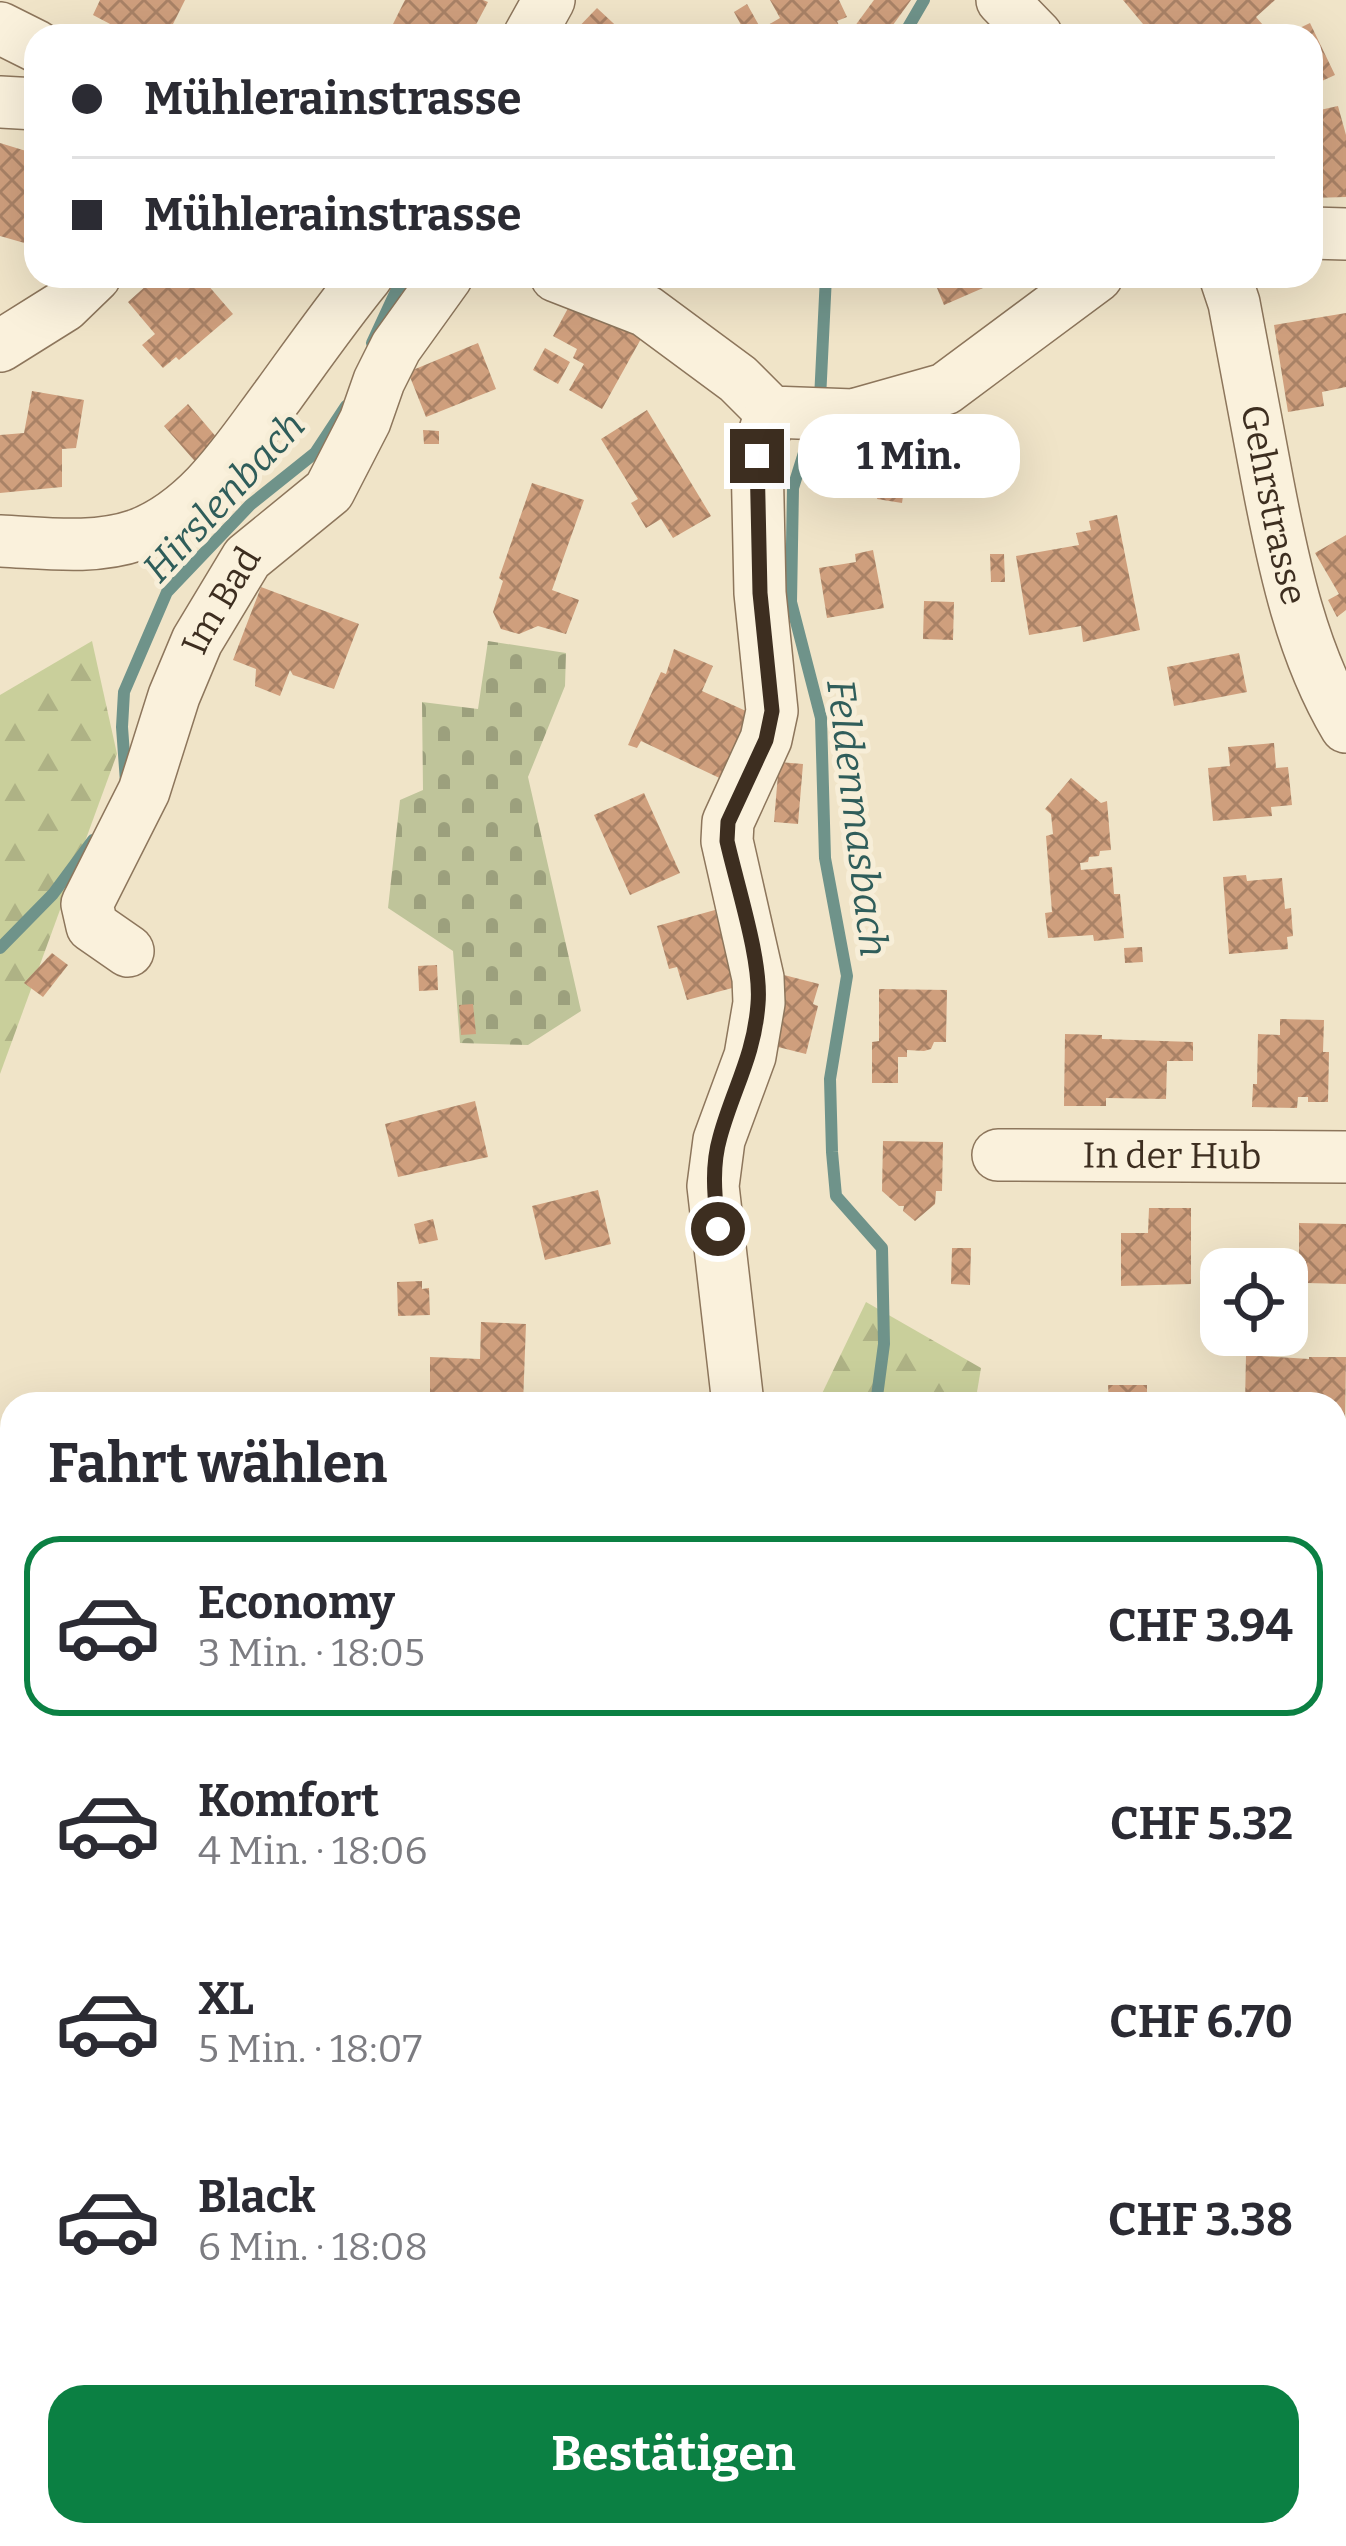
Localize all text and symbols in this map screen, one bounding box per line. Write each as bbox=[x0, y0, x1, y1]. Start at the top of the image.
text: Mühlerainstrasse bbox=[144, 72, 521, 126]
text: Mühlerainstrasse bbox=[144, 188, 521, 242]
street label: Gehrstrasse bbox=[1231, 401, 1316, 610]
water label: Hirslenbach bbox=[134, 403, 314, 591]
callout: 1 Min. bbox=[799, 414, 1021, 498]
route end bbox=[730, 429, 784, 483]
text: 1 Min. bbox=[856, 433, 962, 479]
street label: Im Bad bbox=[172, 539, 270, 661]
water label: Feldenmasbach bbox=[817, 677, 897, 959]
street label: In der Hub bbox=[1083, 1133, 1261, 1179]
route start bbox=[691, 1202, 745, 1256]
map controls bbox=[1200, 1248, 1308, 1356]
button: locate bbox=[1200, 1248, 1308, 1356]
text: Fahrt wählen bbox=[48, 1432, 387, 1496]
icon: car bbox=[54, 1572, 162, 1680]
text: Economy bbox=[198, 1576, 395, 1630]
text: CHF 3.94 bbox=[1108, 1599, 1293, 1653]
text: 3 Min. · 18:05 bbox=[198, 1630, 425, 1676]
icon: car bbox=[54, 1770, 162, 1878]
text: Komfort bbox=[198, 1774, 379, 1828]
text: CHF 5.32 bbox=[1110, 1797, 1293, 1851]
text: 4 Min. · 18:06 bbox=[198, 1828, 427, 1874]
icon: car bbox=[54, 1968, 162, 2076]
text: XL bbox=[198, 1972, 254, 2026]
text: CHF 6.70 bbox=[1109, 1995, 1293, 2049]
text: 5 Min. · 18:07 bbox=[198, 2026, 422, 2072]
icon: car bbox=[54, 2166, 162, 2274]
text: Black bbox=[198, 2170, 315, 2224]
text: CHF 3.38 bbox=[1108, 2193, 1293, 2247]
text: 6 Min. · 18:08 bbox=[198, 2224, 428, 2270]
button: Bestätigen bbox=[48, 2385, 1299, 2523]

